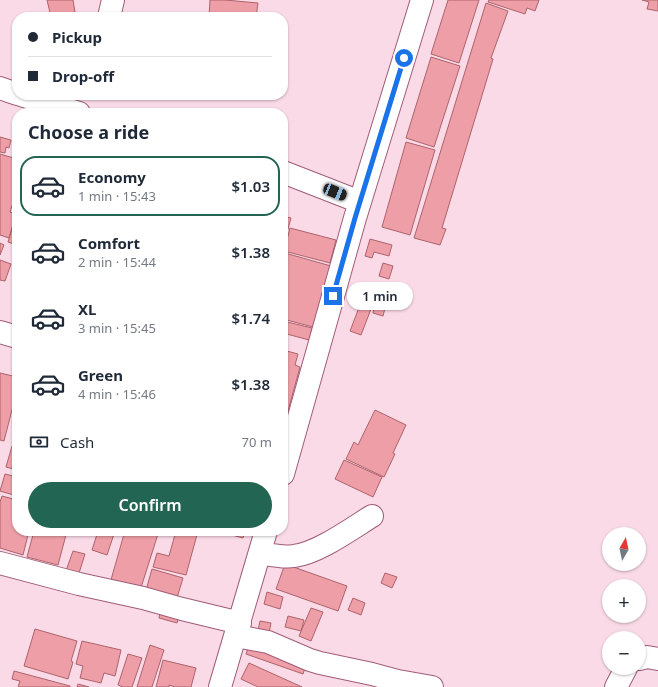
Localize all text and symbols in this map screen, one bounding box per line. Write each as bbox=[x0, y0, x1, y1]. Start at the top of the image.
text: Pickup bbox=[52, 27, 102, 47]
route start bbox=[395, 49, 413, 67]
text: Drop-off bbox=[52, 66, 114, 86]
text: Choose a ride bbox=[28, 120, 149, 144]
text: Economy bbox=[78, 167, 146, 187]
icon: car bbox=[30, 168, 66, 204]
text: $1.03 bbox=[232, 176, 270, 196]
car bbox=[322, 182, 348, 202]
text: 1 min · 15:43 bbox=[78, 187, 156, 205]
text: Comfort bbox=[78, 233, 140, 253]
icon: car bbox=[30, 234, 66, 270]
text: $1.38 bbox=[232, 242, 270, 262]
text: 2 min · 15:44 bbox=[78, 253, 156, 271]
callout: 1 min bbox=[347, 282, 413, 310]
route end bbox=[324, 287, 342, 305]
text: 1 min bbox=[362, 287, 398, 305]
text: XL bbox=[78, 299, 96, 319]
icon: car bbox=[30, 300, 66, 336]
text: $1.74 bbox=[232, 308, 270, 328]
text: 3 min · 15:45 bbox=[78, 319, 156, 337]
text: Green bbox=[78, 365, 123, 385]
icon: car bbox=[30, 366, 66, 402]
text: $1.38 bbox=[232, 374, 270, 394]
text: 4 min · 15:46 bbox=[78, 385, 156, 403]
icon: cash bbox=[28, 431, 50, 453]
text: Cash bbox=[60, 432, 94, 452]
text: 70 m bbox=[242, 433, 272, 451]
button: Confirm bbox=[28, 482, 272, 528]
north arrow bbox=[602, 527, 646, 571]
map controls bbox=[602, 527, 646, 675]
button: + bbox=[602, 579, 646, 623]
button: − bbox=[602, 631, 646, 675]

